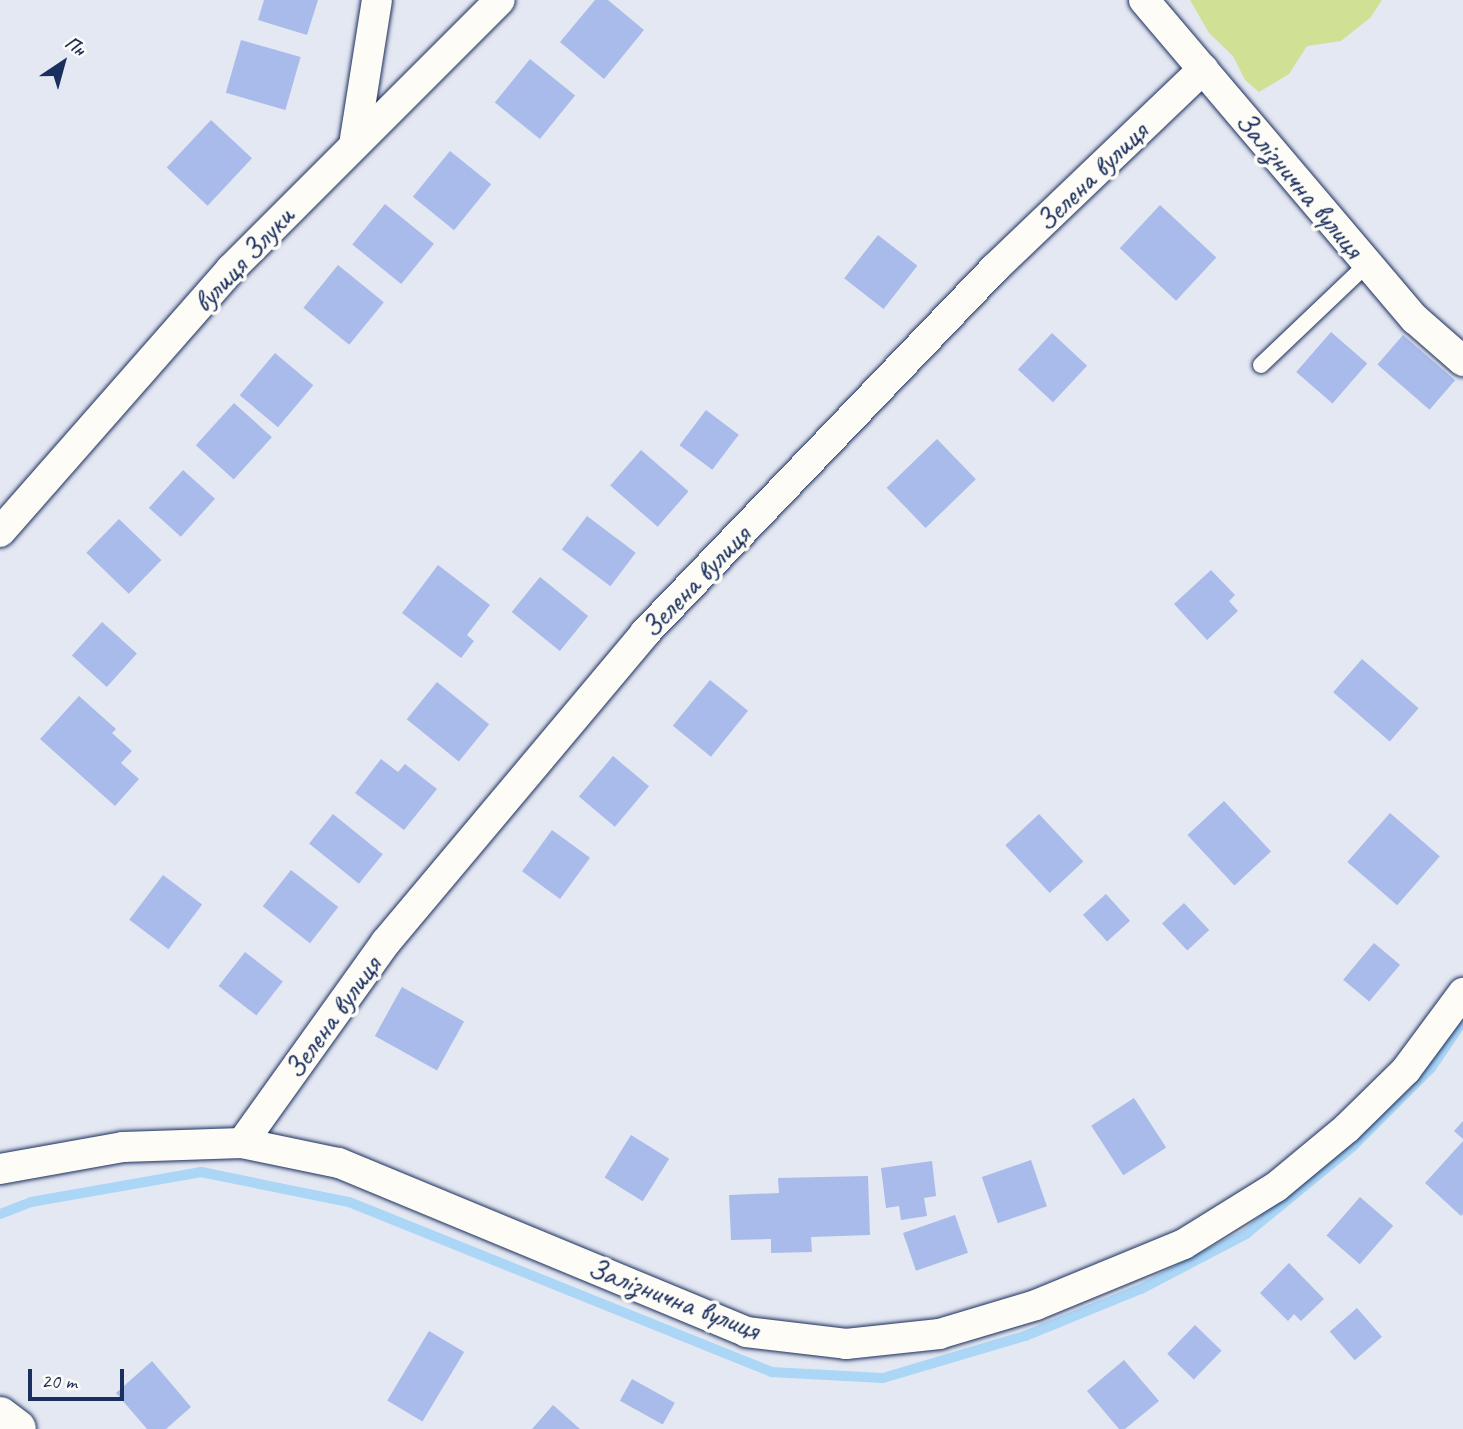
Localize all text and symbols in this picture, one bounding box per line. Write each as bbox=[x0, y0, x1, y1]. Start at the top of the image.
north arrow bbox=[28, 28, 98, 98]
text: Пн bbox=[60, 30, 90, 62]
street label: Залізнична вулиця bbox=[1227, 102, 1373, 266]
street label: Зелена вулиця bbox=[1028, 114, 1154, 238]
street label: вулиця Злуки bbox=[185, 198, 301, 320]
street label: Зелена вулиця bbox=[633, 518, 757, 644]
street label: Зелена вулиця bbox=[276, 949, 388, 1085]
street label: Залізнична вулиця bbox=[582, 1248, 766, 1348]
scale bar bbox=[32, 1356, 128, 1400]
text: 20 m bbox=[41, 1368, 77, 1394]

